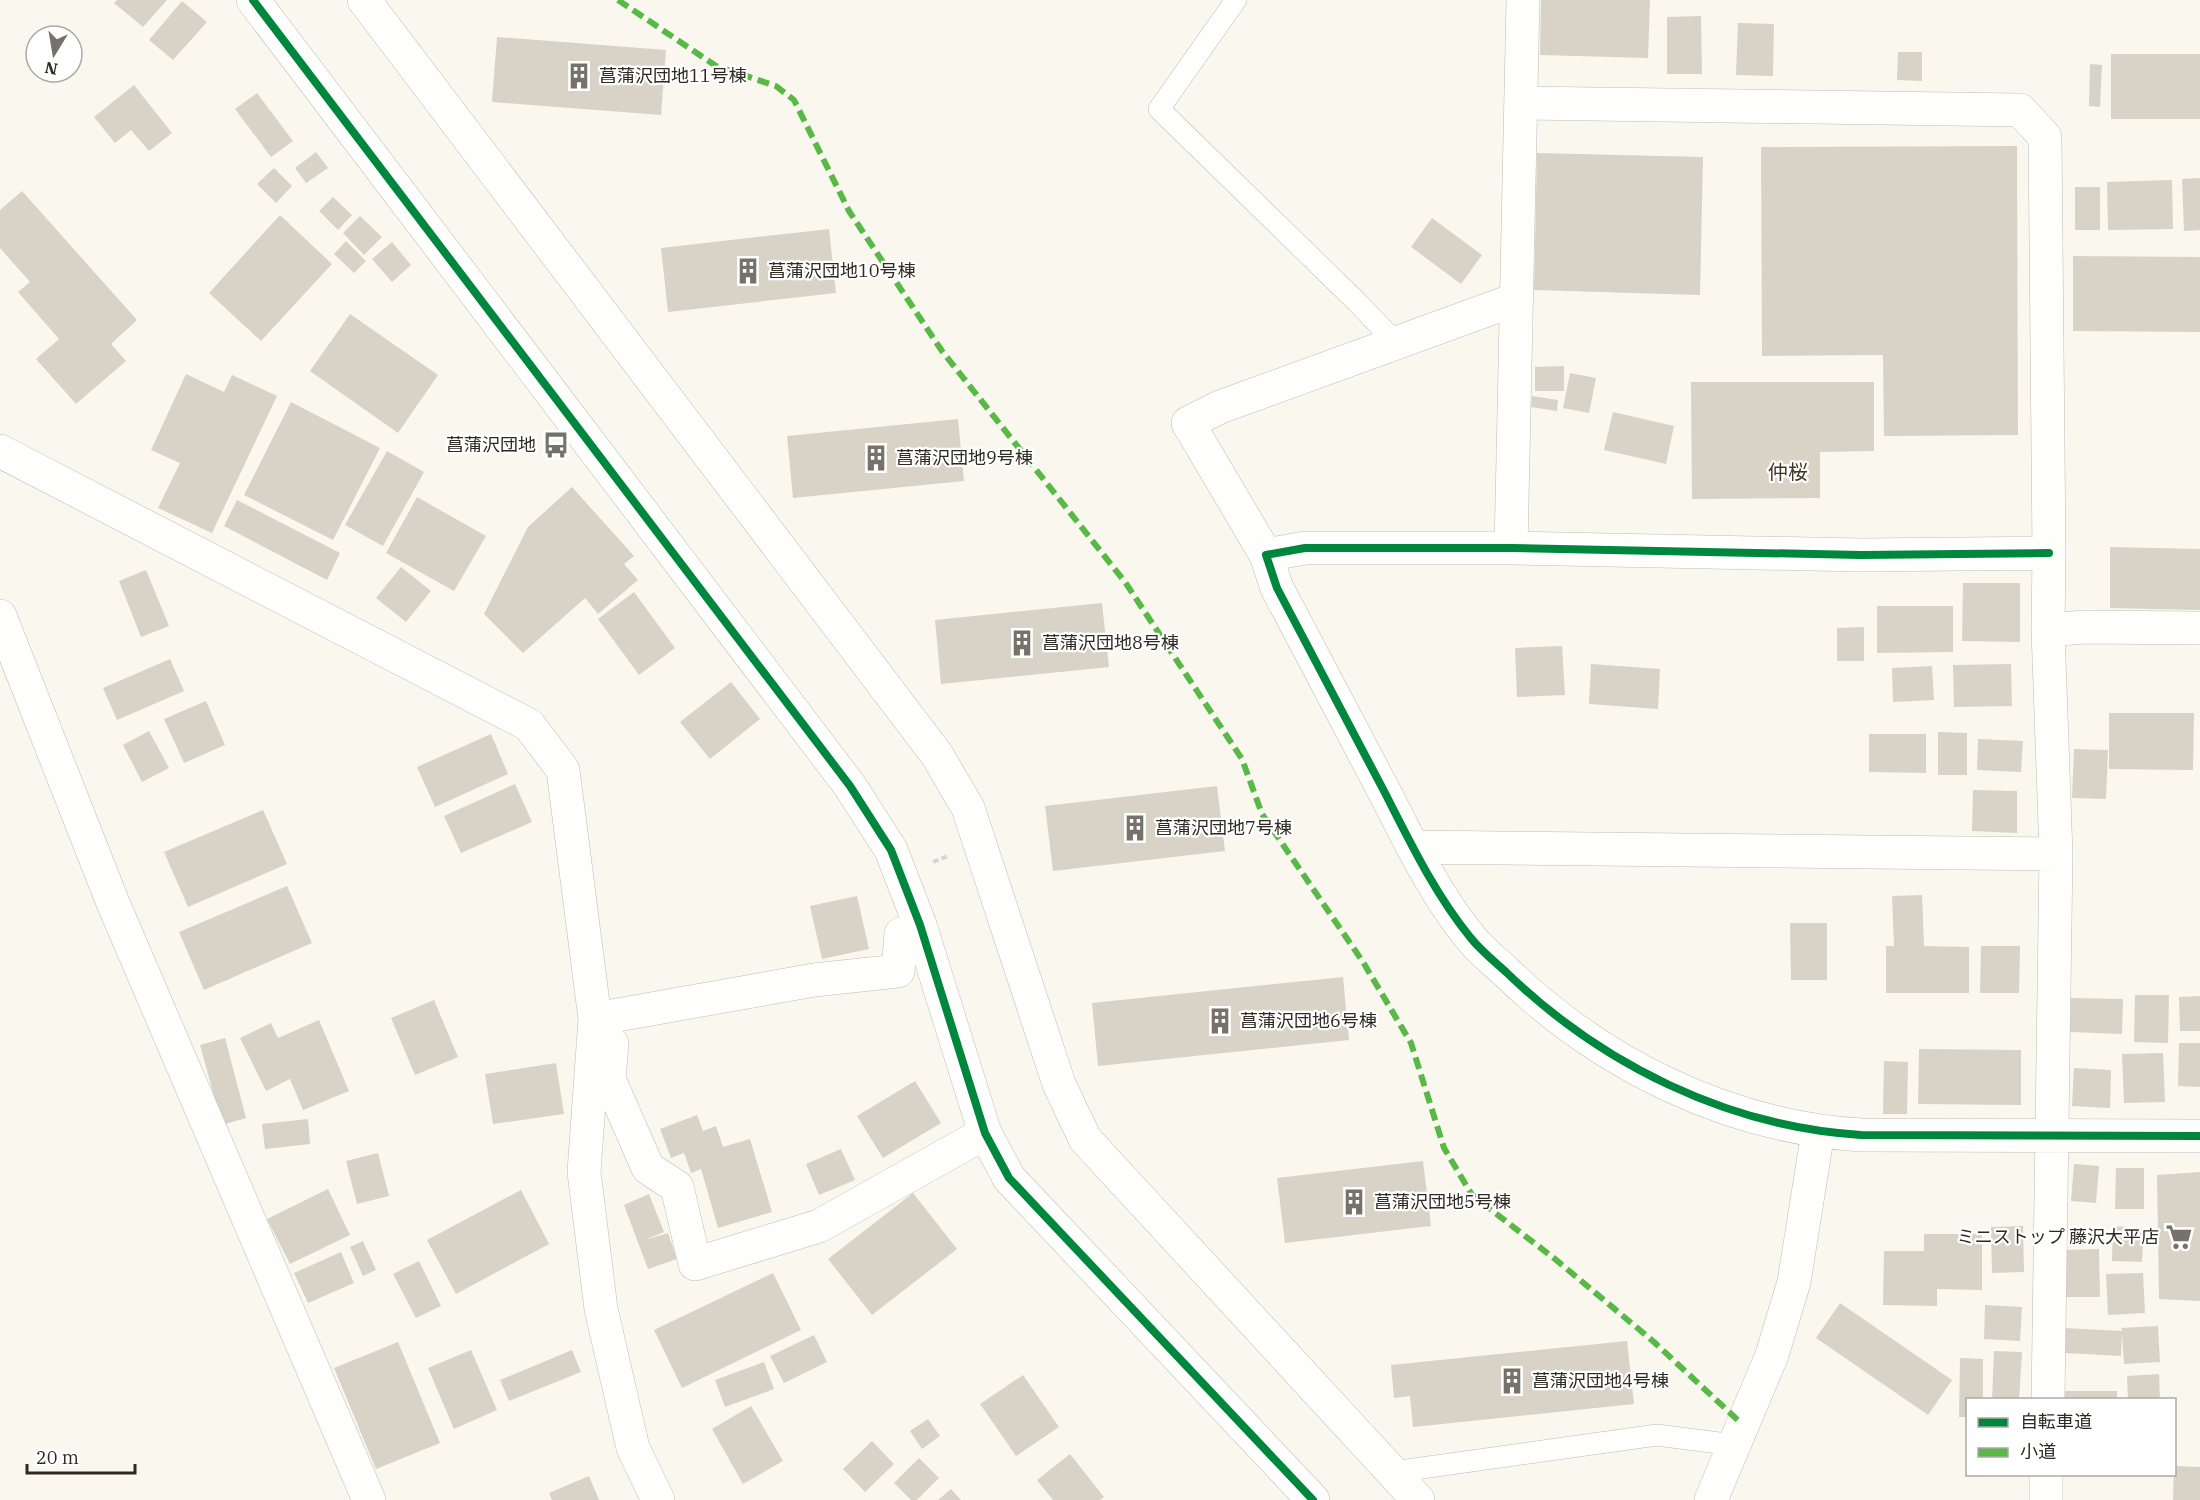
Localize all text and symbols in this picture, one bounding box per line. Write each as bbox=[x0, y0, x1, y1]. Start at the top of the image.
north arrow bbox=[24, 24, 84, 84]
text: N bbox=[43, 58, 59, 80]
building icon: 菖蒲沢団地11号棟 bbox=[564, 61, 594, 91]
place label: 菖蒲沢団地11号棟 bbox=[599, 64, 747, 87]
building icon: 菖蒲沢団地10号棟 bbox=[733, 256, 763, 286]
place label: 菖蒲沢団地10号棟 bbox=[768, 259, 916, 282]
bus stop icon: 菖蒲沢団地 bbox=[541, 430, 571, 460]
place label: 菖蒲沢団地 bbox=[446, 433, 536, 456]
building icon: 菖蒲沢団地9号棟 bbox=[861, 443, 891, 473]
place label: 菖蒲沢団地9号棟 bbox=[896, 446, 1033, 469]
district label: 仲桜 bbox=[1768, 458, 1808, 485]
building icon: 菖蒲沢団地8号棟 bbox=[1007, 628, 1037, 658]
place label: 菖蒲沢団地8号棟 bbox=[1042, 631, 1179, 654]
building icon: 菖蒲沢団地7号棟 bbox=[1120, 813, 1150, 843]
place label: 菖蒲沢団地7号棟 bbox=[1155, 816, 1292, 839]
building icon: 菖蒲沢団地6号棟 bbox=[1205, 1006, 1235, 1036]
place label: 菖蒲沢団地6号棟 bbox=[1240, 1009, 1377, 1032]
building icon: 菖蒲沢団地5号棟 bbox=[1339, 1187, 1369, 1217]
place label: 菖蒲沢団地5号棟 bbox=[1374, 1190, 1511, 1213]
supermarket icon: ミニストップ 藤沢大平店 bbox=[2164, 1222, 2194, 1252]
place label: ミニストップ 藤沢大平店 bbox=[1957, 1225, 2159, 1248]
building icon: 菖蒲沢団地4号棟 bbox=[1497, 1366, 1527, 1396]
place label: 菖蒲沢団地4号棟 bbox=[1532, 1369, 1669, 1392]
legend bbox=[1966, 1398, 2176, 1476]
text: 自転車道 bbox=[2020, 1410, 2092, 1433]
scale bar bbox=[27, 1437, 135, 1475]
text: 小道 bbox=[2020, 1440, 2056, 1463]
text: 20 m bbox=[36, 1446, 79, 1469]

